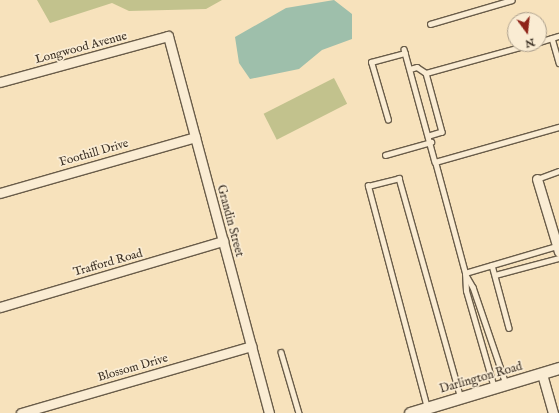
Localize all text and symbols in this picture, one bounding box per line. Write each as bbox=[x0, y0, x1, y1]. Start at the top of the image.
north arrow bbox=[507, 12, 547, 52]
street label: Longwood Avenue bbox=[33, 29, 129, 67]
text: N bbox=[523, 35, 536, 51]
street label: Foothill Drive bbox=[58, 136, 130, 170]
street label: Grandin Street bbox=[213, 183, 247, 259]
street label: Trafford Road bbox=[72, 246, 144, 280]
street label: Blossom Drive bbox=[96, 351, 170, 385]
street label: Darlington Road bbox=[438, 359, 524, 397]

